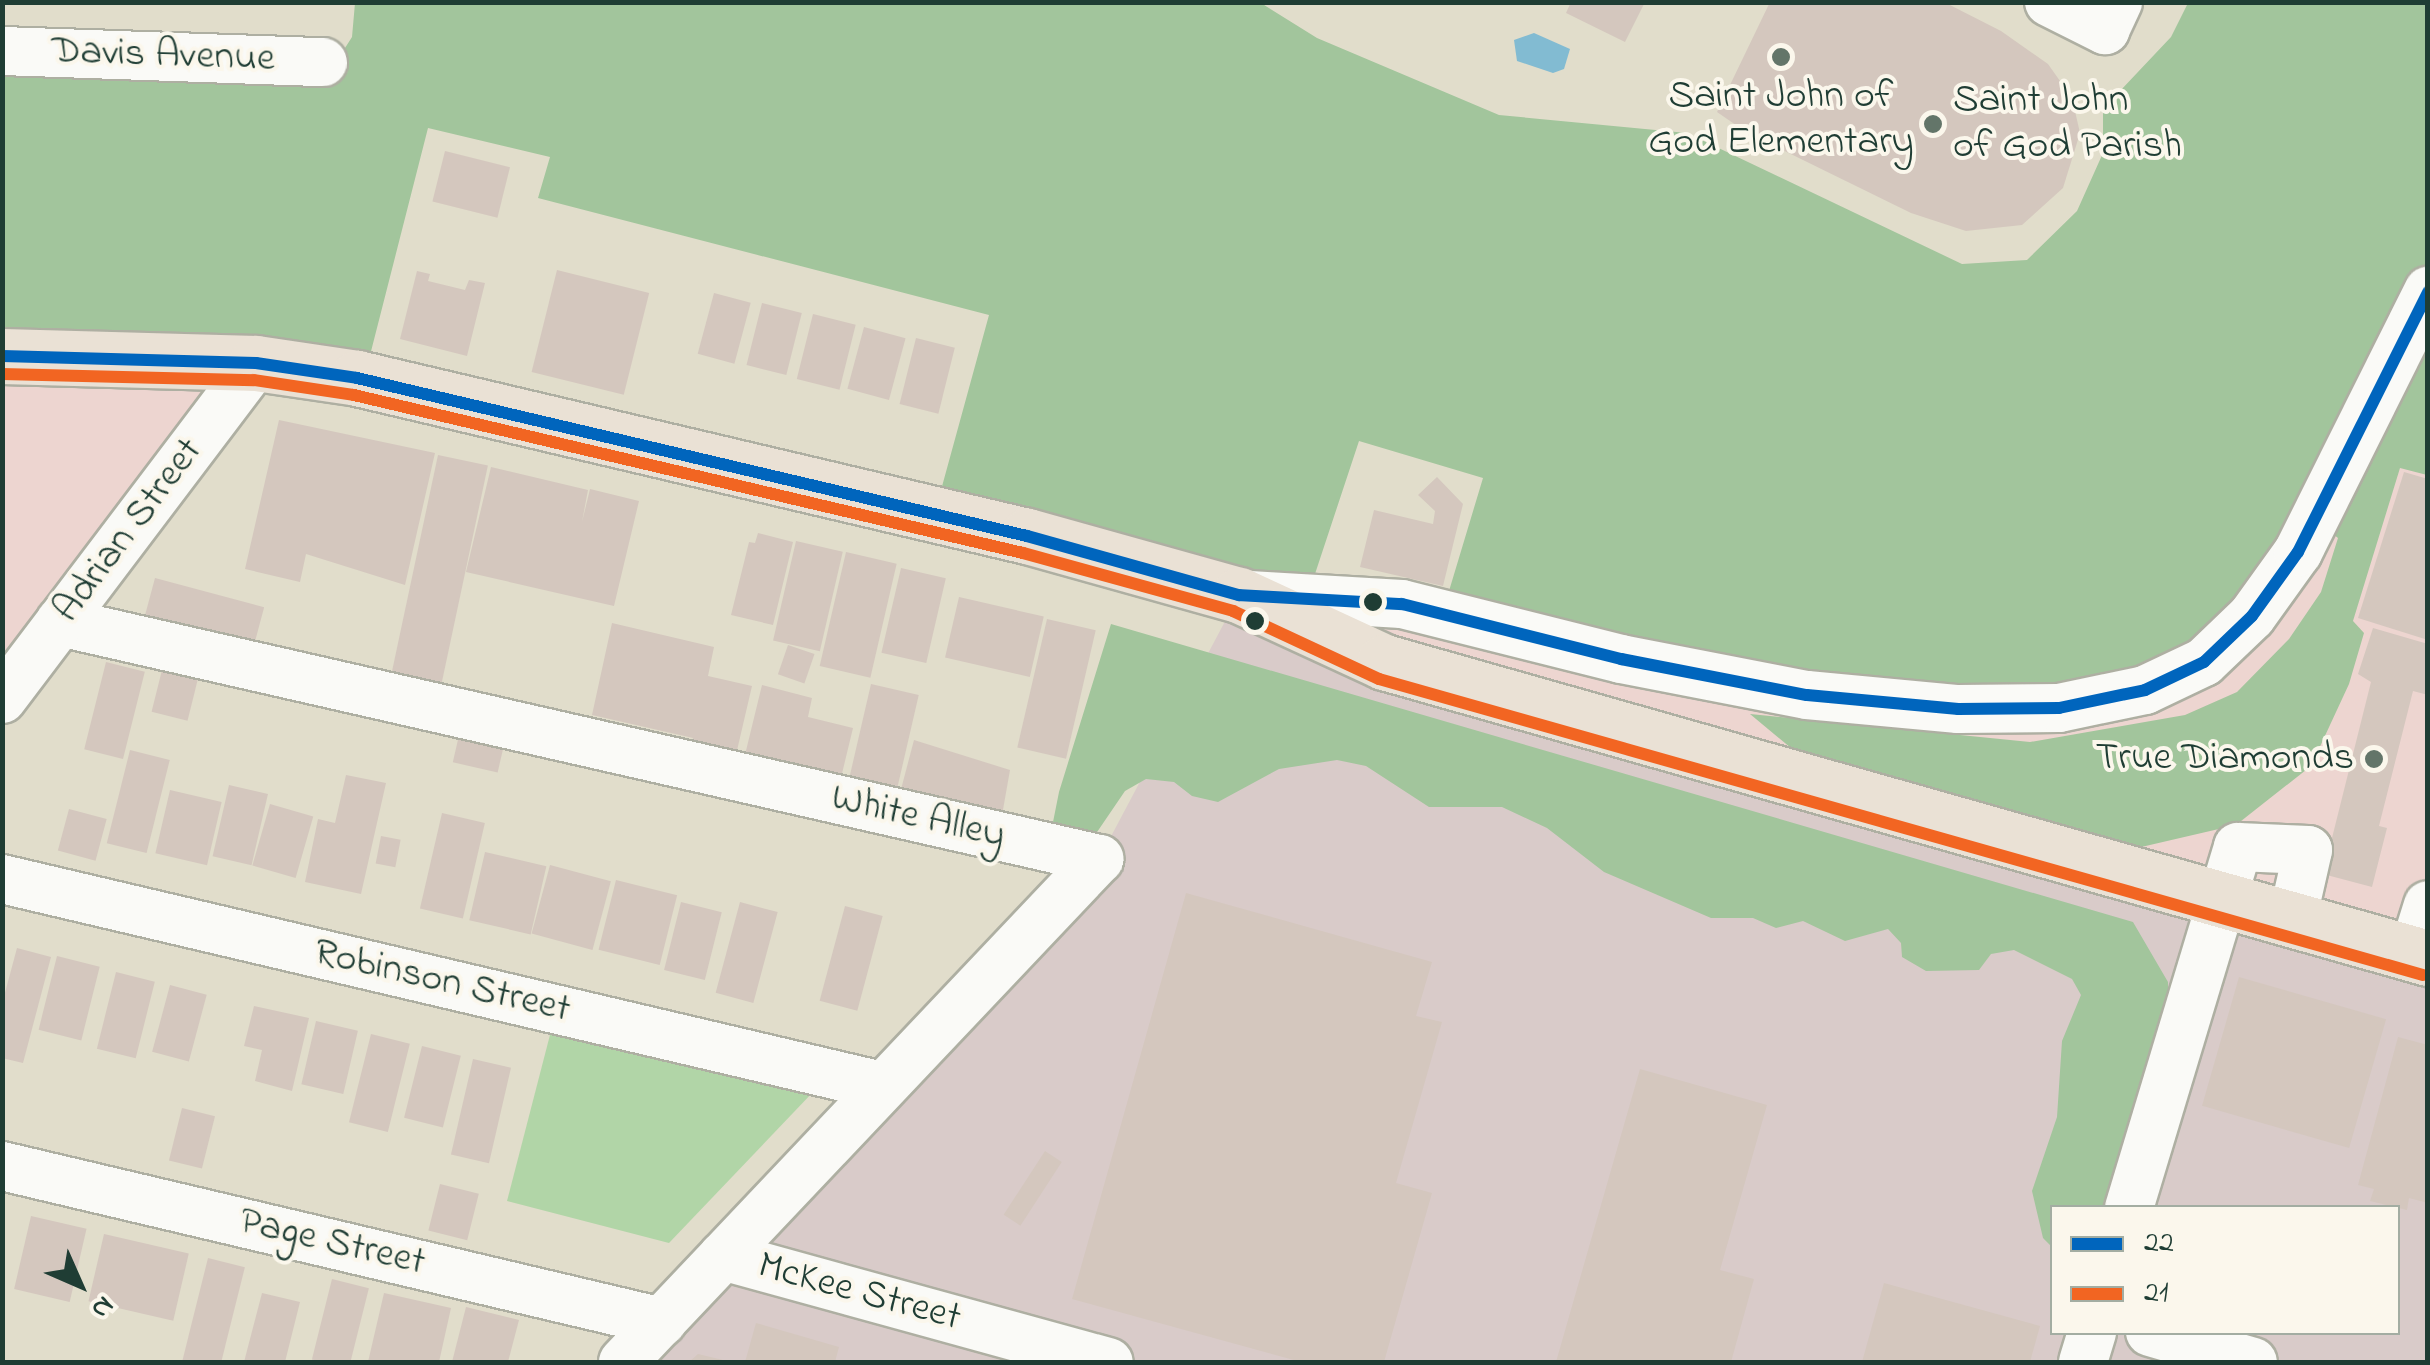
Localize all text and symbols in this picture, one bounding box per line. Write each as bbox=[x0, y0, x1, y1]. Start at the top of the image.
street label: Davis Avenue bbox=[50, 28, 276, 84]
marker: Saint John of God Elementary bbox=[1770, 46, 1792, 68]
place label: Saint John of God Elementary bbox=[1648, 73, 1914, 167]
place label: Saint John of God Parish bbox=[1953, 77, 2182, 171]
marker: Saint John of God Parish bbox=[1922, 113, 1944, 135]
street label: Adrian Street bbox=[44, 429, 214, 633]
unlabelled marker bbox=[1363, 592, 1383, 612]
unlabelled marker bbox=[1245, 611, 1265, 631]
place label: True Diamonds bbox=[2095, 735, 2354, 783]
marker: True Diamonds bbox=[2363, 748, 2385, 770]
street label: White Alley bbox=[826, 775, 1010, 861]
street label: Robinson Street bbox=[309, 929, 575, 1035]
street label: Page Street bbox=[234, 1198, 430, 1288]
legend bbox=[2050, 1205, 2400, 1335]
text: 22 bbox=[2144, 1222, 2174, 1266]
north arrow bbox=[30, 1235, 130, 1335]
street label: McKee Street bbox=[752, 1243, 966, 1343]
text: 21 bbox=[2144, 1272, 2168, 1316]
text: N bbox=[80, 1285, 123, 1328]

